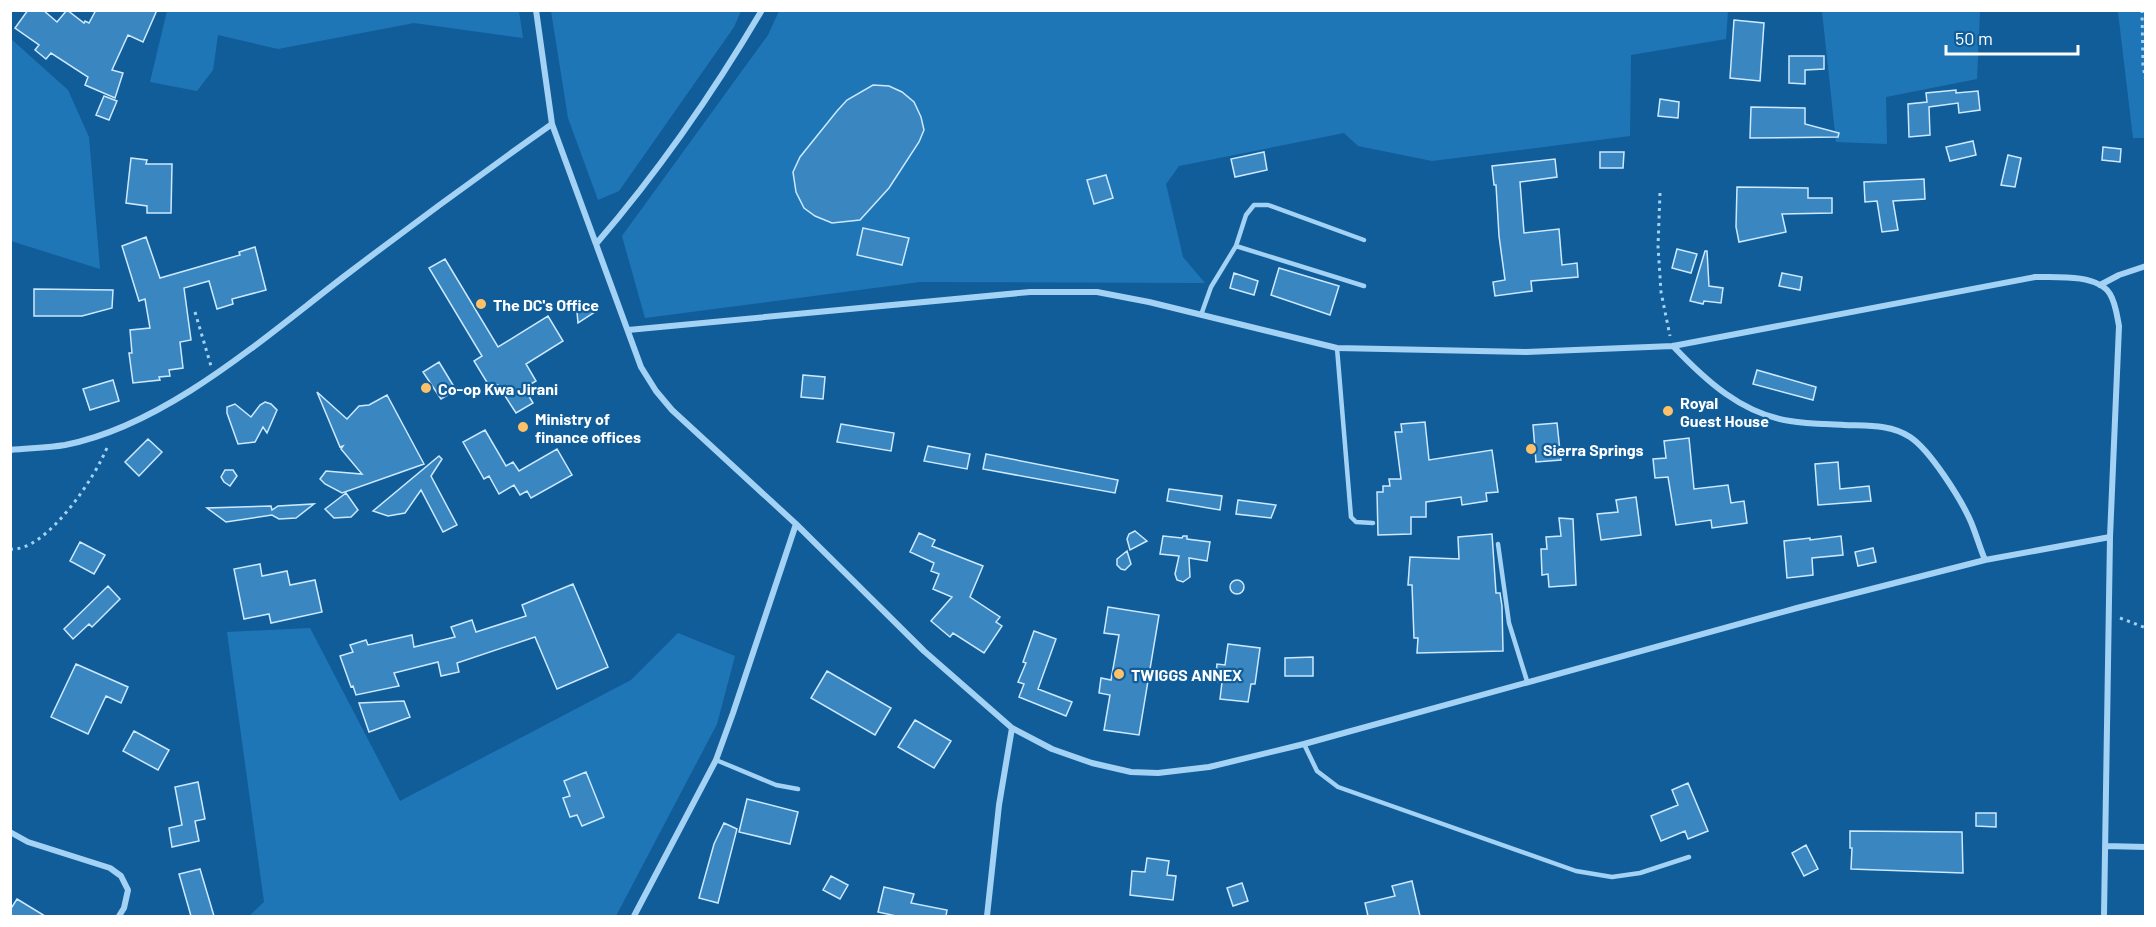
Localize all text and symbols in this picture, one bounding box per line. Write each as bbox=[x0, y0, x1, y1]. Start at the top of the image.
scale bar bbox=[1946, 18, 2078, 56]
text: 50 m bbox=[1955, 27, 1993, 49]
place label: The DC's Office bbox=[493, 295, 599, 314]
marker: The DC's Office bbox=[474, 297, 488, 311]
place label: Co-op Kwa Jirani bbox=[438, 379, 558, 398]
marker: Co-op Kwa Jirani bbox=[419, 381, 433, 395]
place label: Royal Guest House bbox=[1680, 393, 1769, 430]
marker: Royal Guest House bbox=[1661, 404, 1675, 418]
place label: Ministry of finance offices bbox=[535, 409, 641, 446]
marker: Ministry of finance offices bbox=[516, 420, 530, 434]
place label: Sierra Springs bbox=[1543, 440, 1644, 459]
marker: Sierra Springs bbox=[1524, 442, 1538, 456]
place label: TWIGGS ANNEX bbox=[1131, 665, 1242, 684]
marker: TWIGGS ANNEX bbox=[1112, 667, 1126, 681]

